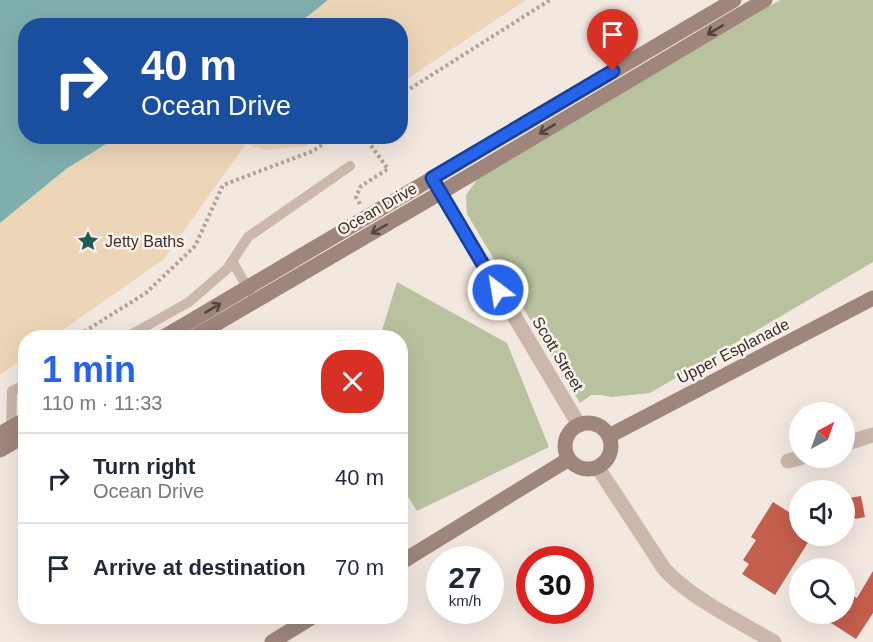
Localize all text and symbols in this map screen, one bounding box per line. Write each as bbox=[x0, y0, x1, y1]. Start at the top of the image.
pin bbox=[587, 9, 638, 71]
icon: arrive bbox=[596, 18, 629, 51]
one-way arrow bbox=[707, 24, 724, 36]
icon: right bbox=[42, 42, 120, 120]
text: 40 m bbox=[141, 42, 237, 89]
text: Ocean Drive bbox=[141, 91, 291, 121]
one-way arrow bbox=[539, 124, 556, 136]
street label: Ocean Drive bbox=[334, 179, 420, 239]
one-way arrow bbox=[371, 223, 388, 235]
place icon: Jetty Baths bbox=[76, 229, 100, 253]
place label: Jetty Baths bbox=[105, 233, 184, 250]
position arrow bbox=[466, 258, 530, 322]
one-way arrow bbox=[204, 301, 221, 313]
street label: Scott Street bbox=[529, 314, 587, 395]
street label: Upper Esplanade bbox=[674, 315, 792, 387]
text: 1 min bbox=[42, 349, 136, 390]
button: close bbox=[321, 350, 384, 413]
text: 110 m · 11:33 bbox=[42, 392, 162, 414]
north arrow bbox=[789, 402, 855, 468]
map controls bbox=[789, 402, 855, 624]
text: Turn right bbox=[93, 454, 195, 479]
icon: right bbox=[42, 462, 75, 495]
text: 40 m bbox=[335, 465, 384, 490]
text: Ocean Drive bbox=[93, 480, 204, 502]
button: sound bbox=[789, 480, 855, 546]
speed limit sign: 30 bbox=[516, 546, 594, 624]
icon: arrive bbox=[42, 552, 75, 585]
text: Arrive at destination bbox=[93, 555, 306, 580]
text: 70 m bbox=[335, 555, 384, 580]
button: search bbox=[789, 558, 855, 624]
text: 27 bbox=[448, 561, 482, 594]
text: km/h bbox=[449, 592, 481, 609]

